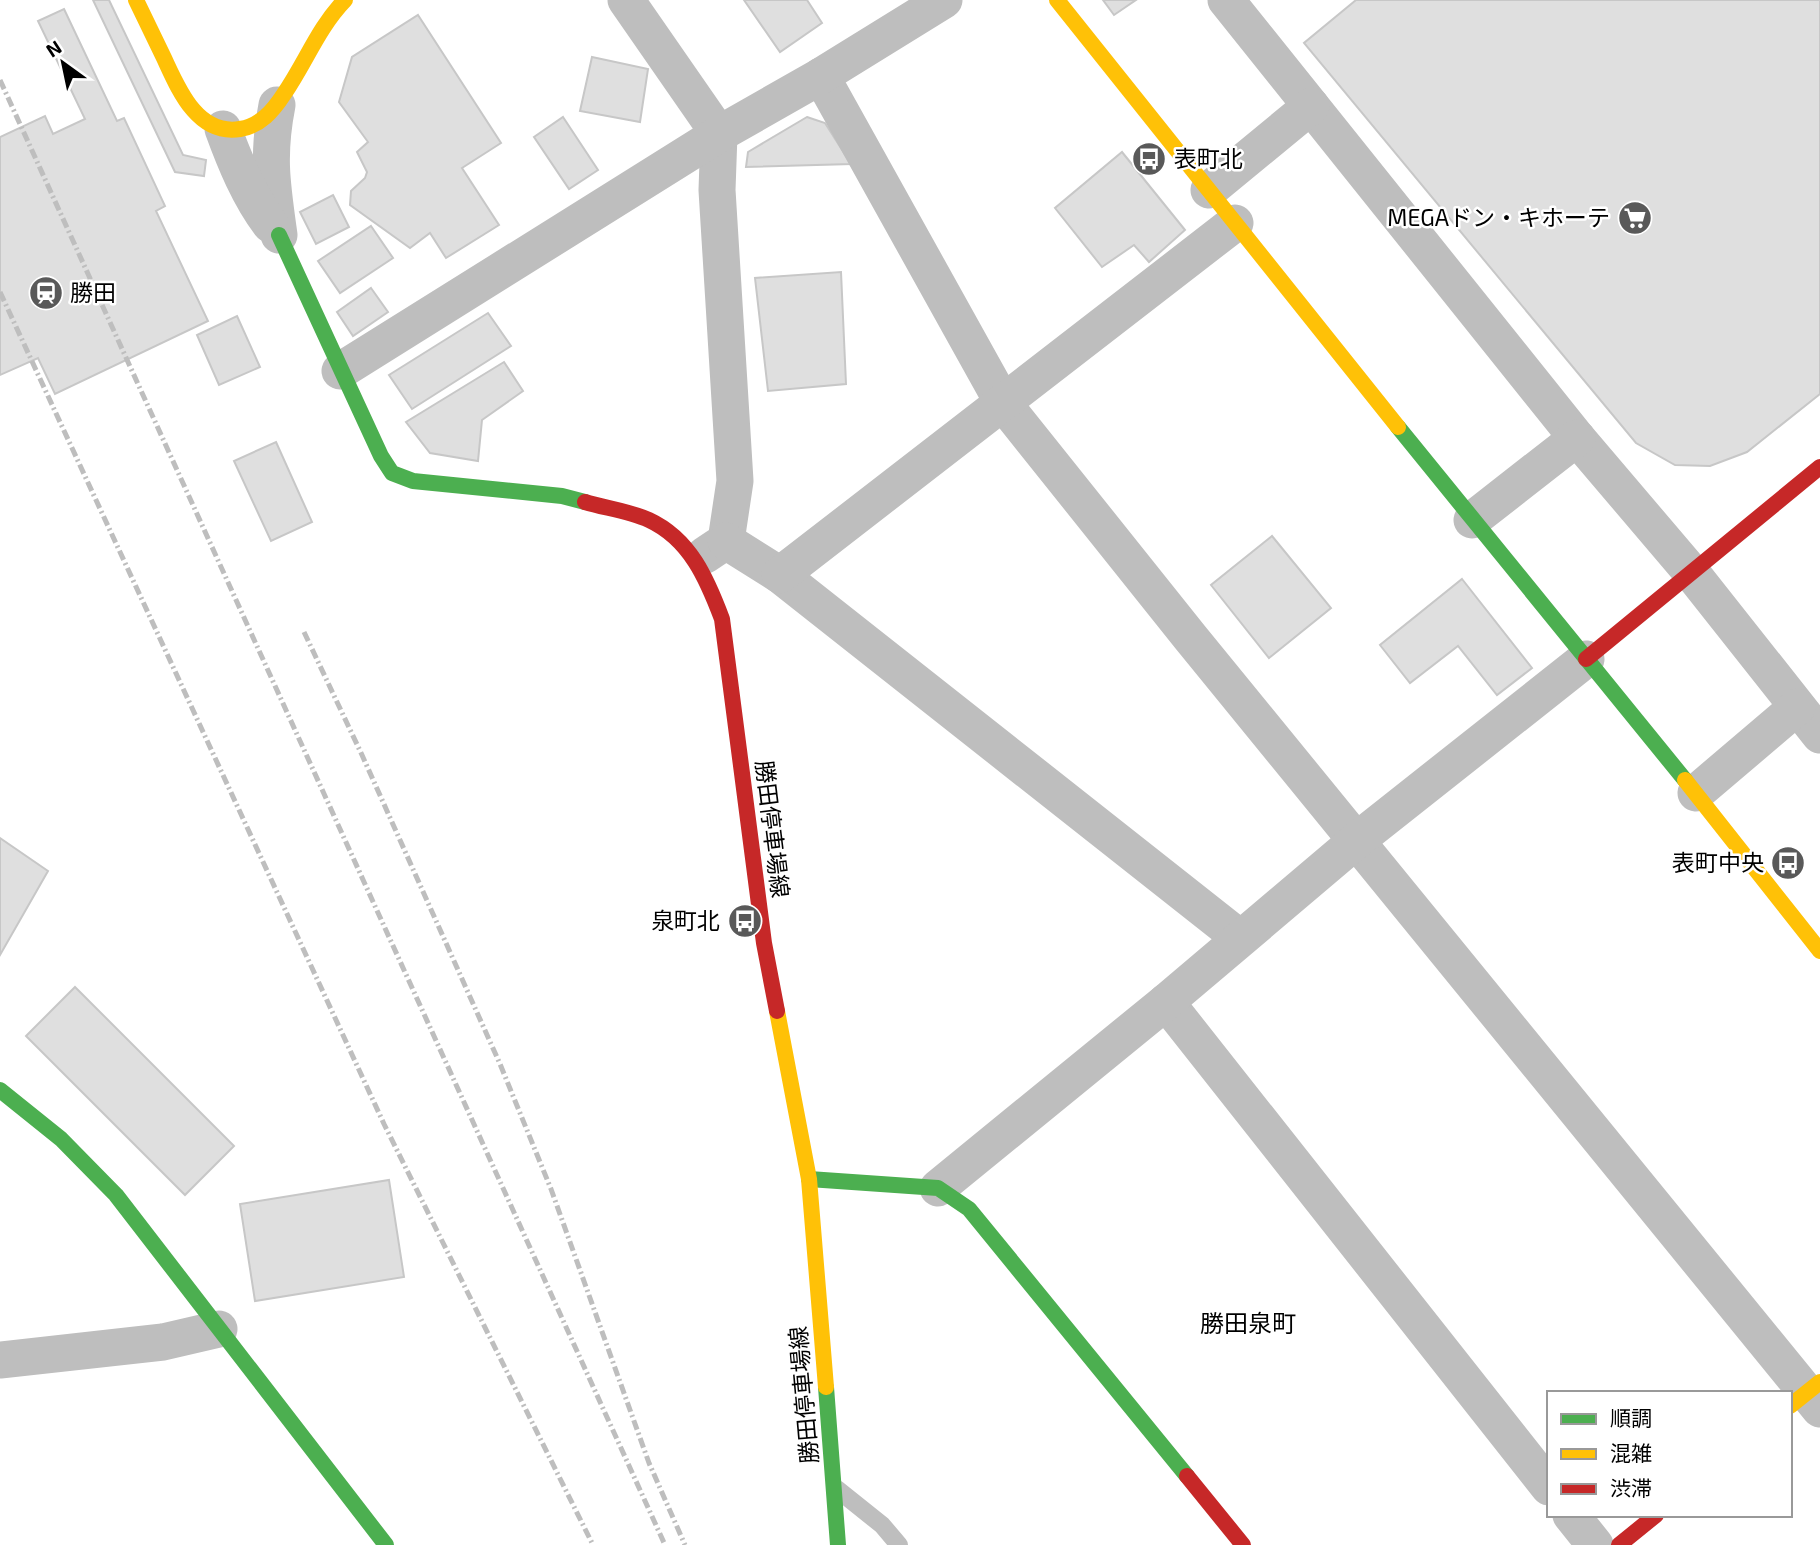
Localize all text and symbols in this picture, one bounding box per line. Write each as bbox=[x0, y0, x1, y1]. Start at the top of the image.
north arrow bbox=[28, 28, 98, 98]
text: N bbox=[41, 35, 65, 62]
bus stop icon: 表町北 bbox=[1130, 140, 1168, 178]
place label: 表町北 bbox=[1174, 144, 1243, 172]
supermarket icon: MEGAドン・キホーテ bbox=[1616, 199, 1654, 237]
place label: MEGAドン・キホーテ bbox=[1387, 203, 1610, 231]
station icon: 勝田 bbox=[27, 274, 65, 312]
place label: 勝田 bbox=[70, 278, 116, 306]
street label: 勝田停車場線 bbox=[751, 759, 795, 899]
bus stop icon: 表町中央 bbox=[1769, 844, 1807, 882]
place label: 表町中央 bbox=[1672, 848, 1764, 876]
bus stop icon: 泉町北 bbox=[726, 902, 764, 940]
place label: 泉町北 bbox=[651, 906, 720, 934]
district label: 勝田泉町 bbox=[1200, 1308, 1296, 1337]
street label: 勝田停車場線 bbox=[783, 1325, 823, 1465]
legend bbox=[1547, 1391, 1792, 1517]
text: 順調 bbox=[1610, 1405, 1652, 1430]
text: 混雑 bbox=[1610, 1440, 1652, 1465]
text: 渋滞 bbox=[1610, 1475, 1652, 1500]

